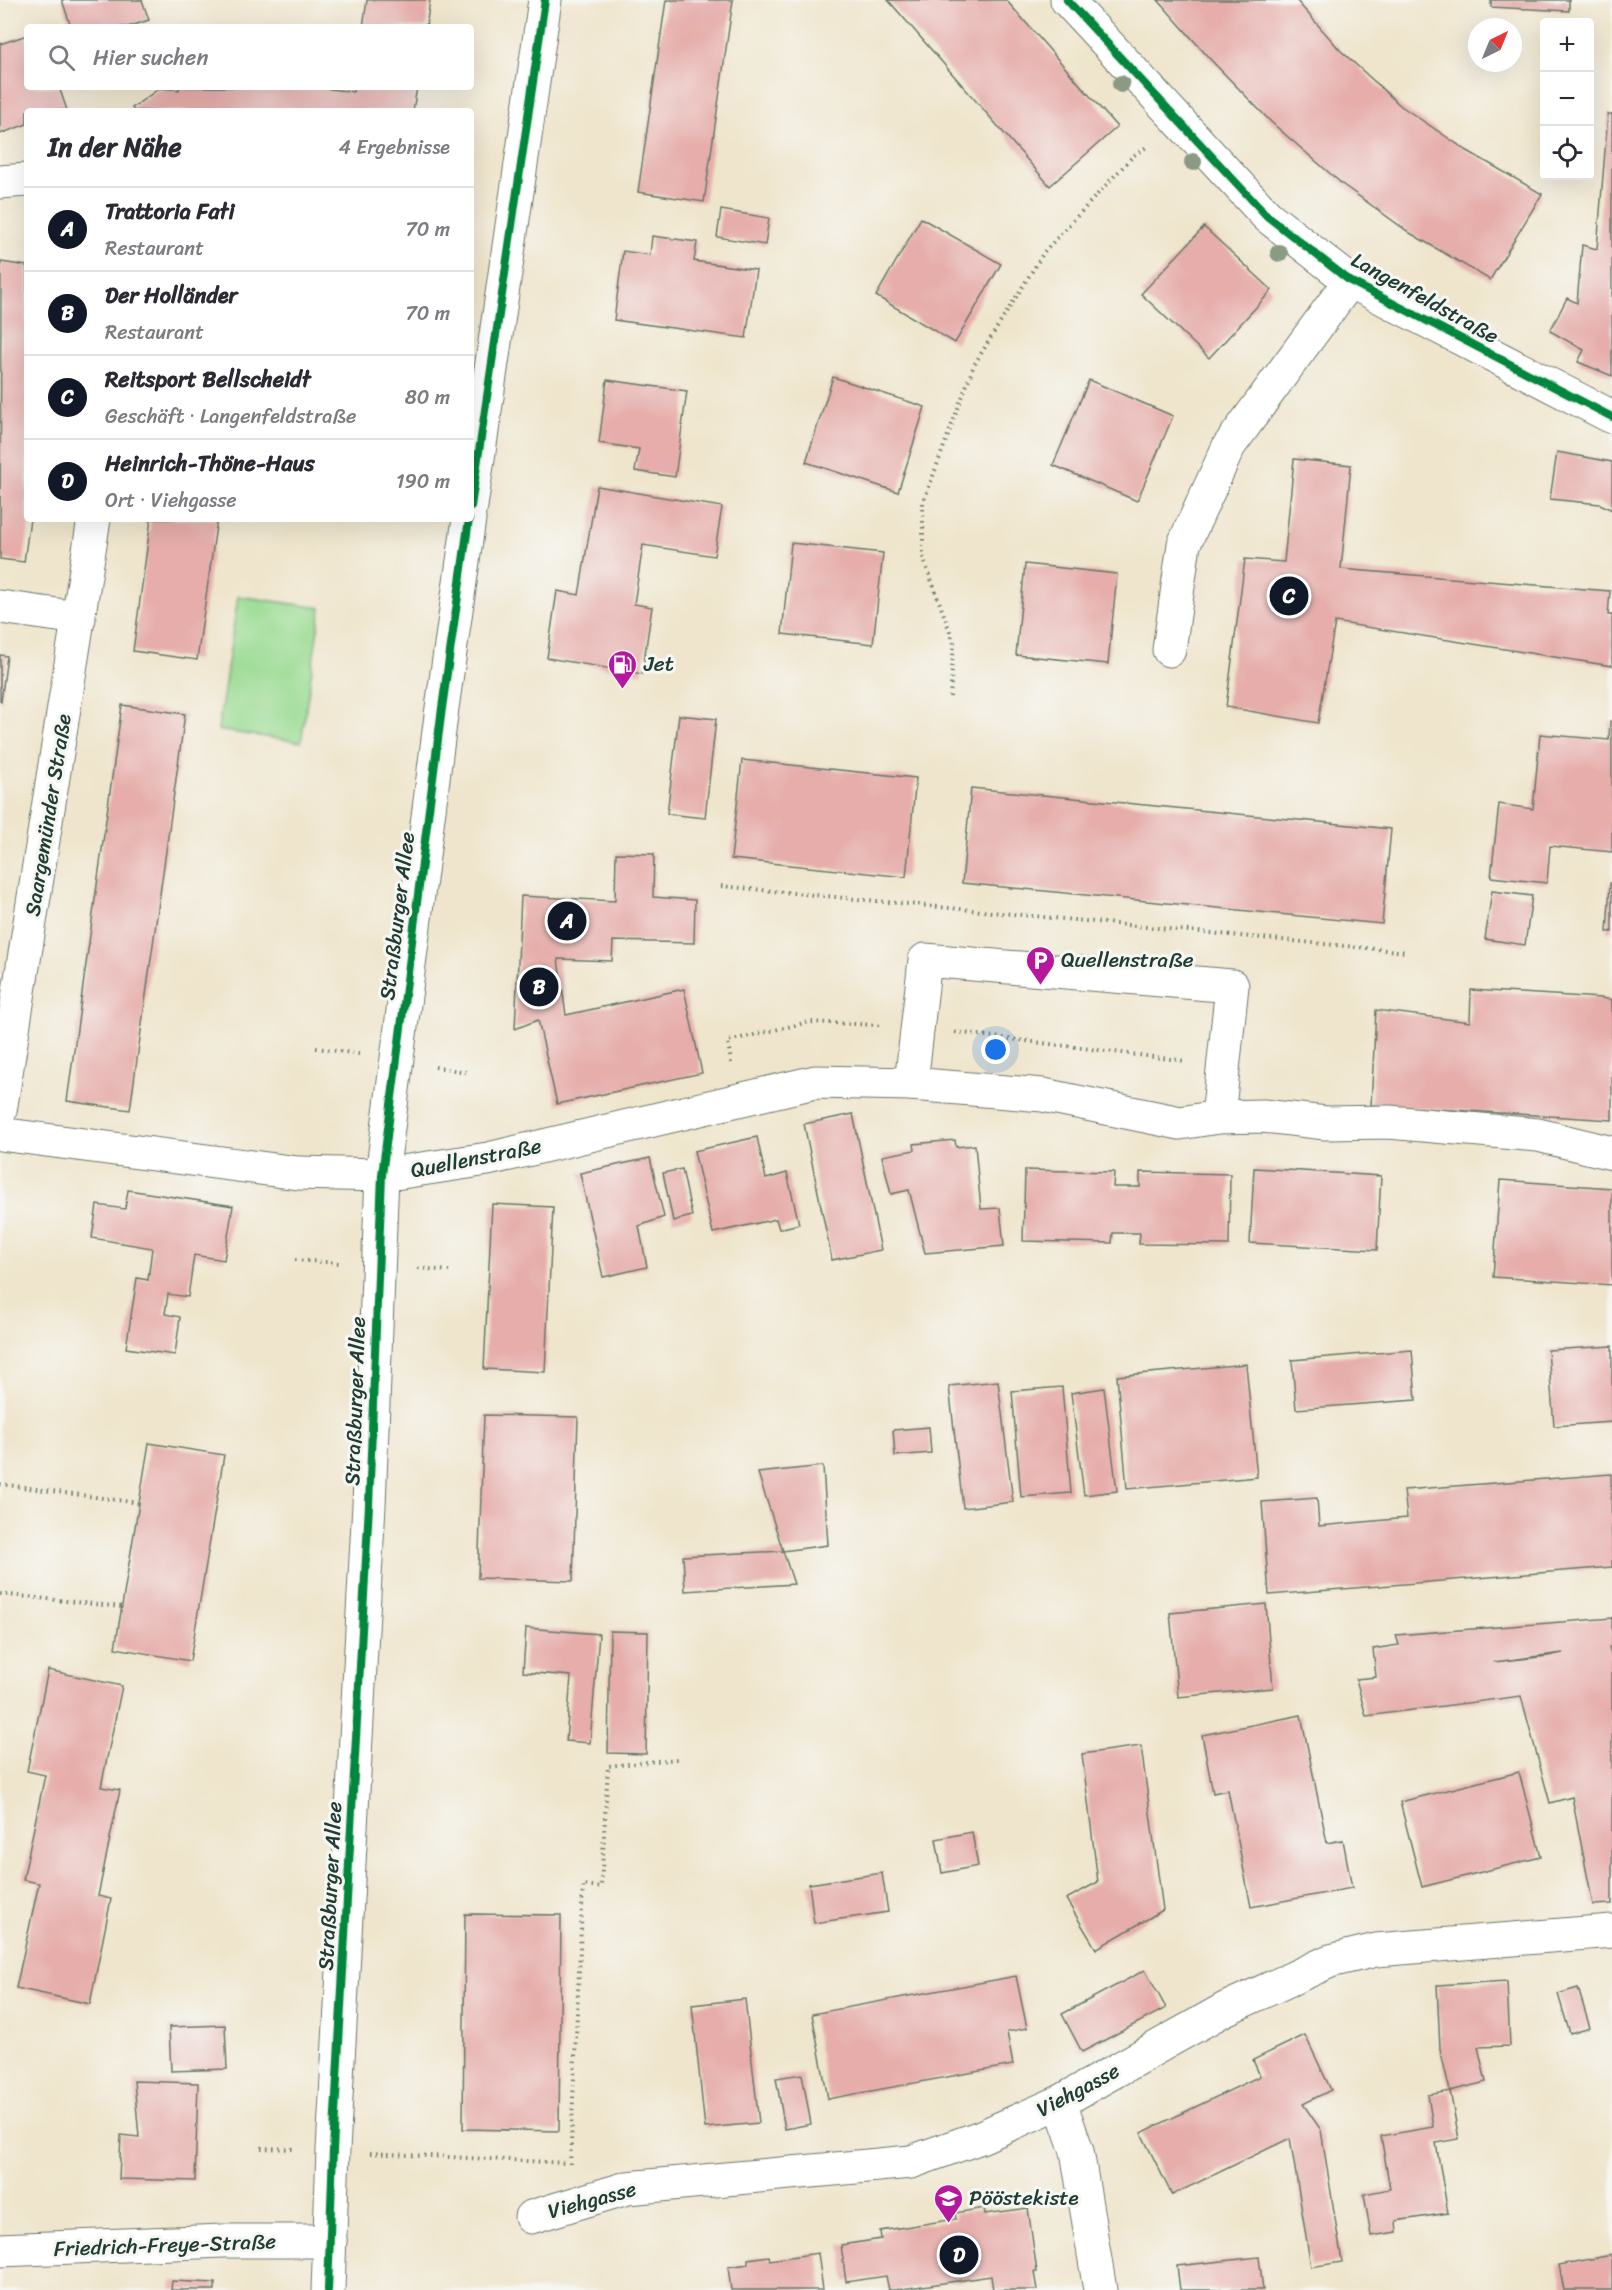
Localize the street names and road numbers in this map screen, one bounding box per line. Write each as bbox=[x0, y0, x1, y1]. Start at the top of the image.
street label: Langenfeldstraße bbox=[1344, 242, 1506, 354]
street label: Saargemünder Straße bbox=[13, 711, 83, 919]
street label: Straßburger Allee bbox=[368, 830, 426, 1002]
street label: Quellenstraße bbox=[407, 1127, 545, 1189]
street label: Straßburger Allee bbox=[333, 1316, 377, 1486]
street label: Straßburger Allee bbox=[307, 1800, 353, 1971]
street label: Viehgasse bbox=[1029, 2052, 1127, 2128]
street label: Viehgasse bbox=[543, 2170, 641, 2230]
street label: Friedrich-Freye-Straße bbox=[53, 2222, 277, 2268]

